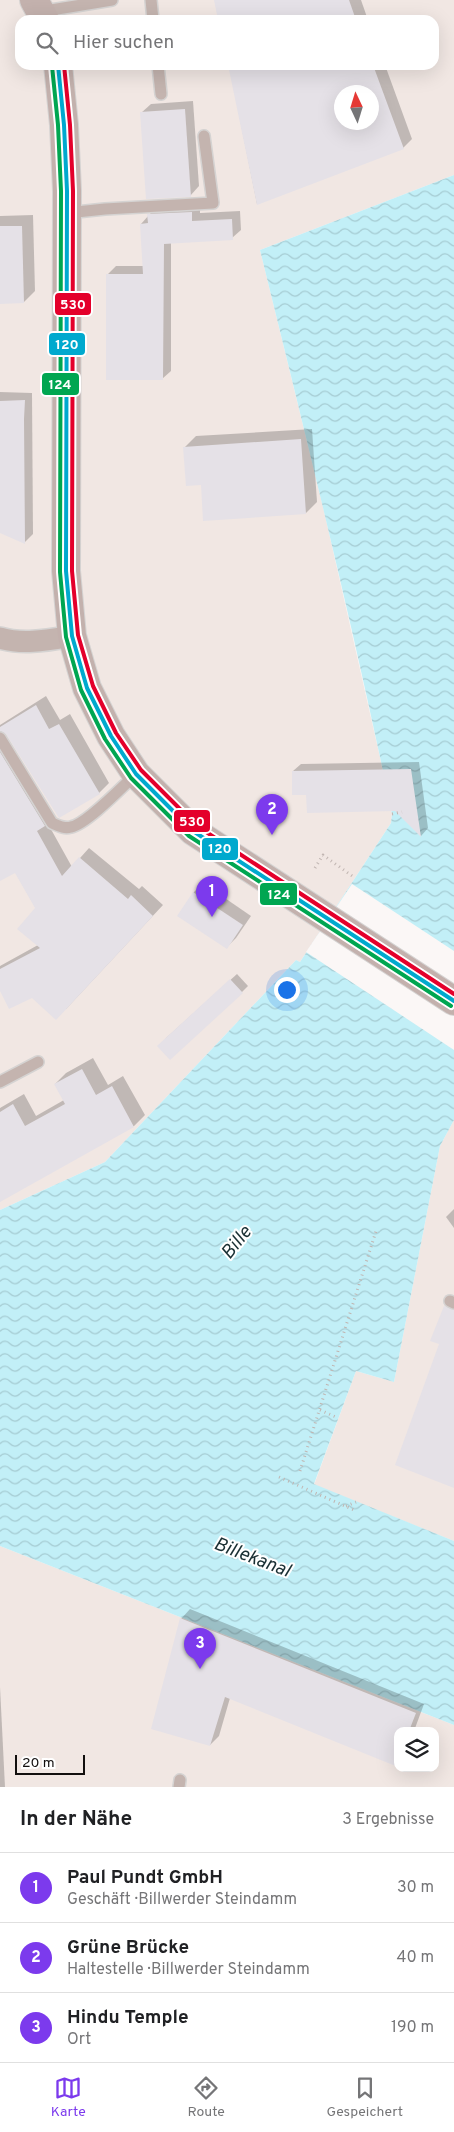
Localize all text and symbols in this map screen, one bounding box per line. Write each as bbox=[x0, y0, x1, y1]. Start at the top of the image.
search box bbox=[15, 15, 439, 70]
icon: search bbox=[33, 29, 61, 57]
text: Hier suchen bbox=[73, 31, 174, 55]
north arrow bbox=[334, 85, 379, 130]
line badge: 530 bbox=[54, 292, 92, 316]
text: 530 bbox=[60, 297, 86, 314]
line badge: 120 bbox=[48, 332, 86, 356]
text: 120 bbox=[55, 337, 79, 354]
line badge: 124 bbox=[41, 372, 80, 396]
text: 124 bbox=[48, 377, 72, 394]
pin: 2 bbox=[256, 794, 288, 835]
line badge: 530 bbox=[173, 809, 211, 833]
text: 530 bbox=[179, 814, 205, 831]
line badge: 120 bbox=[201, 837, 239, 861]
text: 120 bbox=[208, 841, 232, 858]
pin: 1 bbox=[196, 876, 228, 917]
line badge: 124 bbox=[259, 882, 298, 906]
text: 124 bbox=[267, 887, 291, 904]
your location bbox=[274, 977, 300, 1003]
water label: Bille bbox=[216, 1221, 258, 1265]
water label: Billekanal bbox=[210, 1532, 295, 1584]
pin: 3 bbox=[184, 1628, 216, 1669]
map controls bbox=[394, 1727, 439, 1772]
button: layers bbox=[394, 1727, 439, 1772]
scale bar bbox=[15, 1752, 85, 1775]
text: 20 m bbox=[22, 1755, 55, 1772]
text: In der Nähe bbox=[20, 1806, 132, 1833]
text: 3 Ergebnisse bbox=[342, 1810, 434, 1830]
text: Paul Pundt GmbH bbox=[67, 1866, 223, 1890]
text: 1 bbox=[33, 1878, 39, 1898]
text: 30 m bbox=[397, 1878, 434, 1898]
text: Geschäft · Billwerder Steindamm bbox=[67, 1890, 297, 1910]
text: Grüne Brücke bbox=[67, 1936, 189, 1960]
text: 2 bbox=[31, 1948, 41, 1968]
text: 40 m bbox=[396, 1948, 434, 1968]
text: Haltestelle · Billwerder Steindamm bbox=[67, 1960, 310, 1980]
text: Hindu Temple bbox=[67, 2006, 189, 2030]
text: 3 bbox=[31, 2018, 41, 2038]
text: 190 m bbox=[391, 2018, 434, 2038]
text: Ort bbox=[67, 2030, 91, 2050]
tab: Karte bbox=[51, 2074, 86, 2121]
tab: Route bbox=[188, 2074, 225, 2121]
tab: Gespeichert bbox=[327, 2074, 403, 2121]

